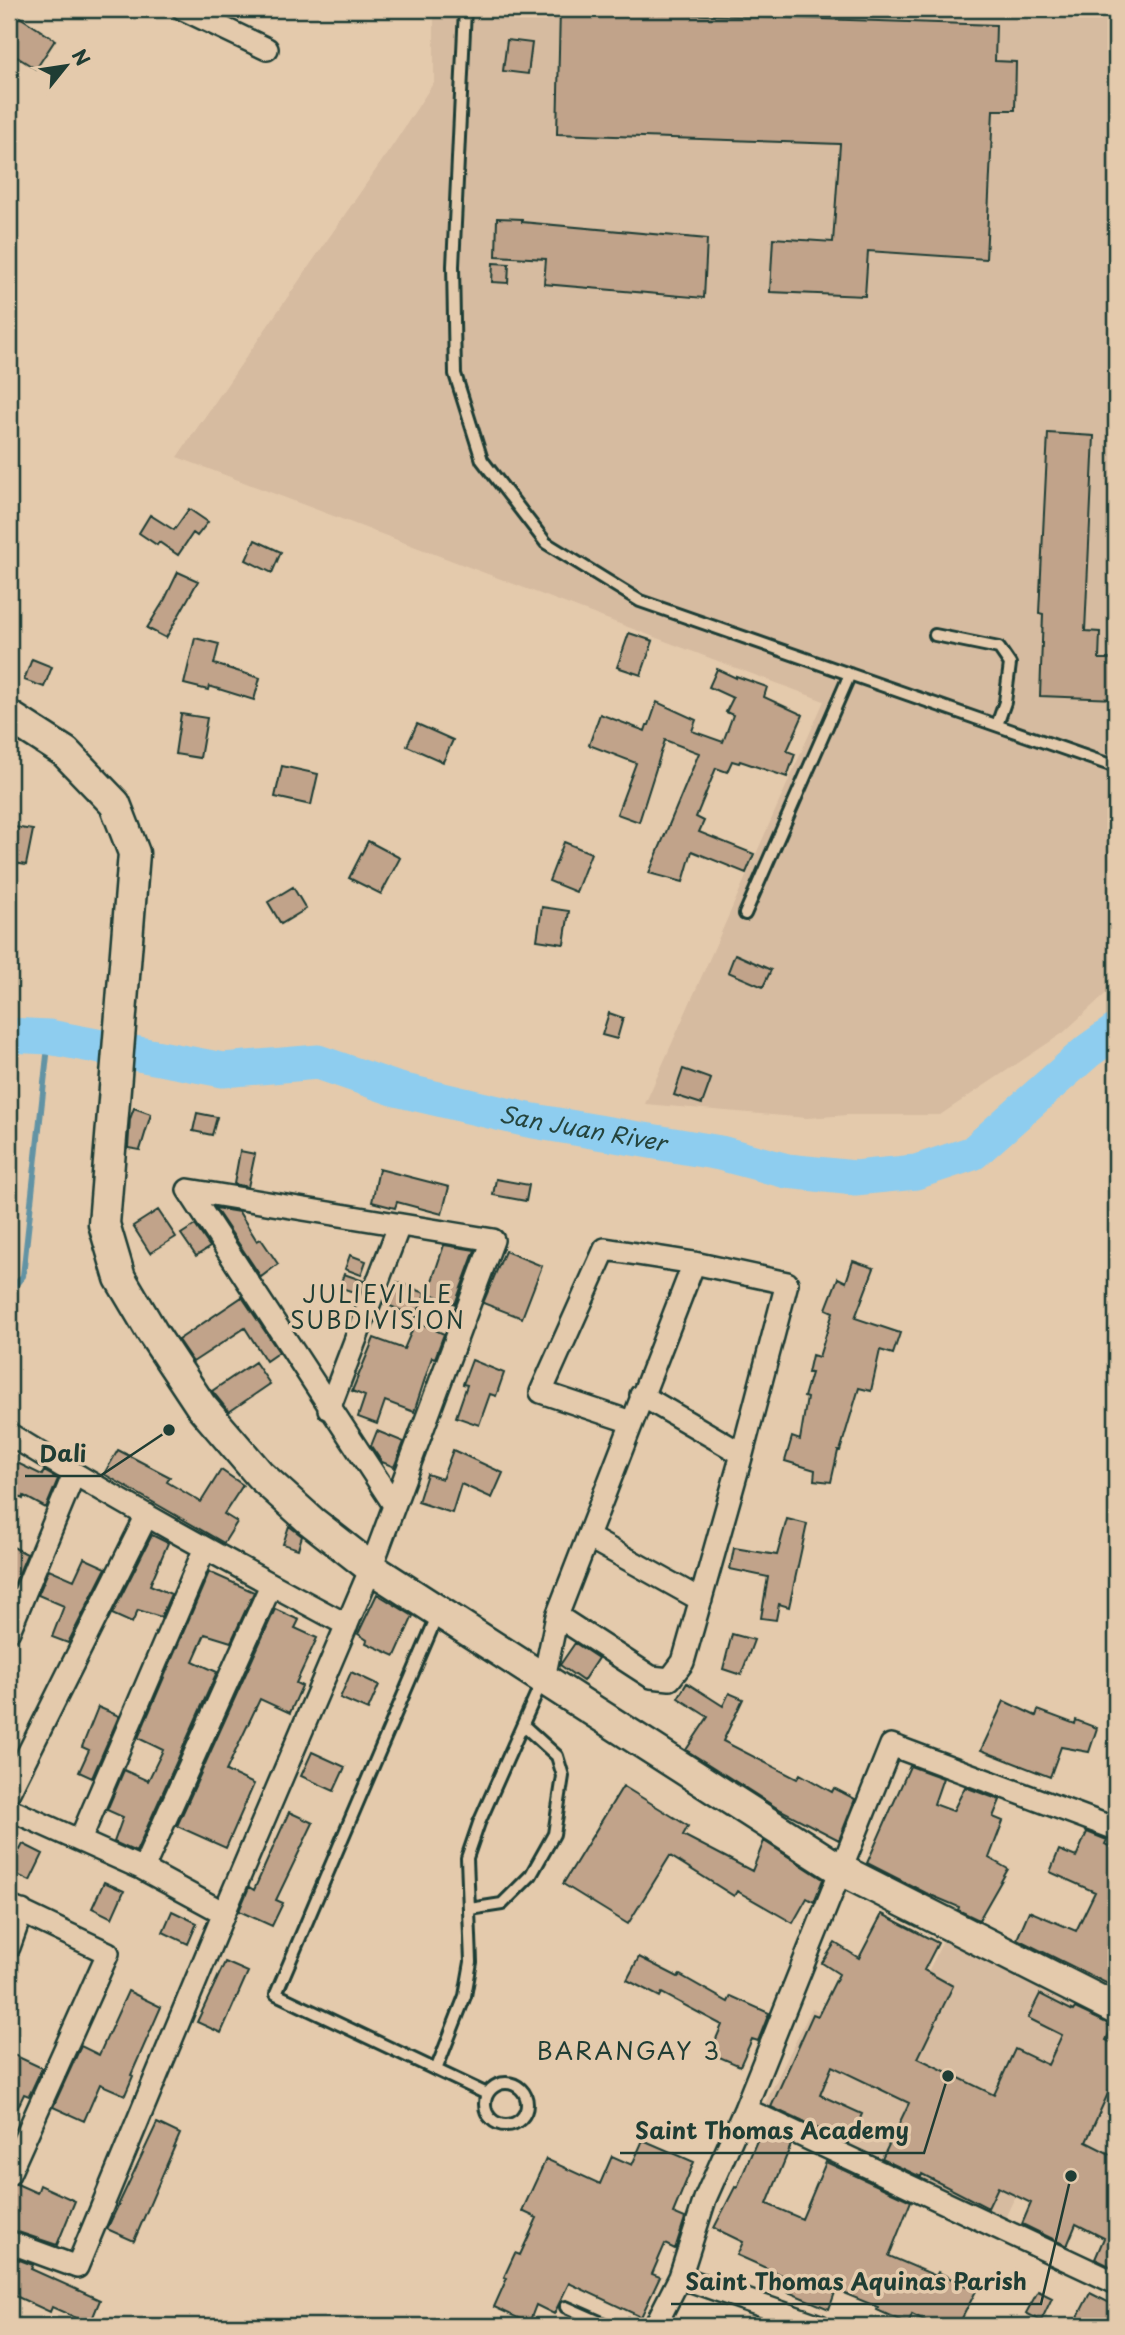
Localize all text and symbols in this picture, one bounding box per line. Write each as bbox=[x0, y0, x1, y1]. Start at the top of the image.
north arrow bbox=[32, 32, 102, 102]
text: N bbox=[66, 43, 97, 71]
water label: San Juan River bbox=[496, 1095, 672, 1160]
district label: JULIEVILLE SUBDIVISION bbox=[290, 1276, 466, 1337]
callout: Dali bbox=[25, 1432, 100, 1476]
text: Dali bbox=[40, 1435, 86, 1470]
district label: BARANGAY 3 bbox=[537, 2032, 721, 2068]
callout: Saint Thomas Academy bbox=[620, 2109, 924, 2153]
text: Saint Thomas Academy bbox=[635, 2112, 909, 2147]
callout: Saint Thomas Aquinas Parish bbox=[671, 2260, 1041, 2304]
text: Saint Thomas Aquinas Parish bbox=[685, 2263, 1027, 2298]

